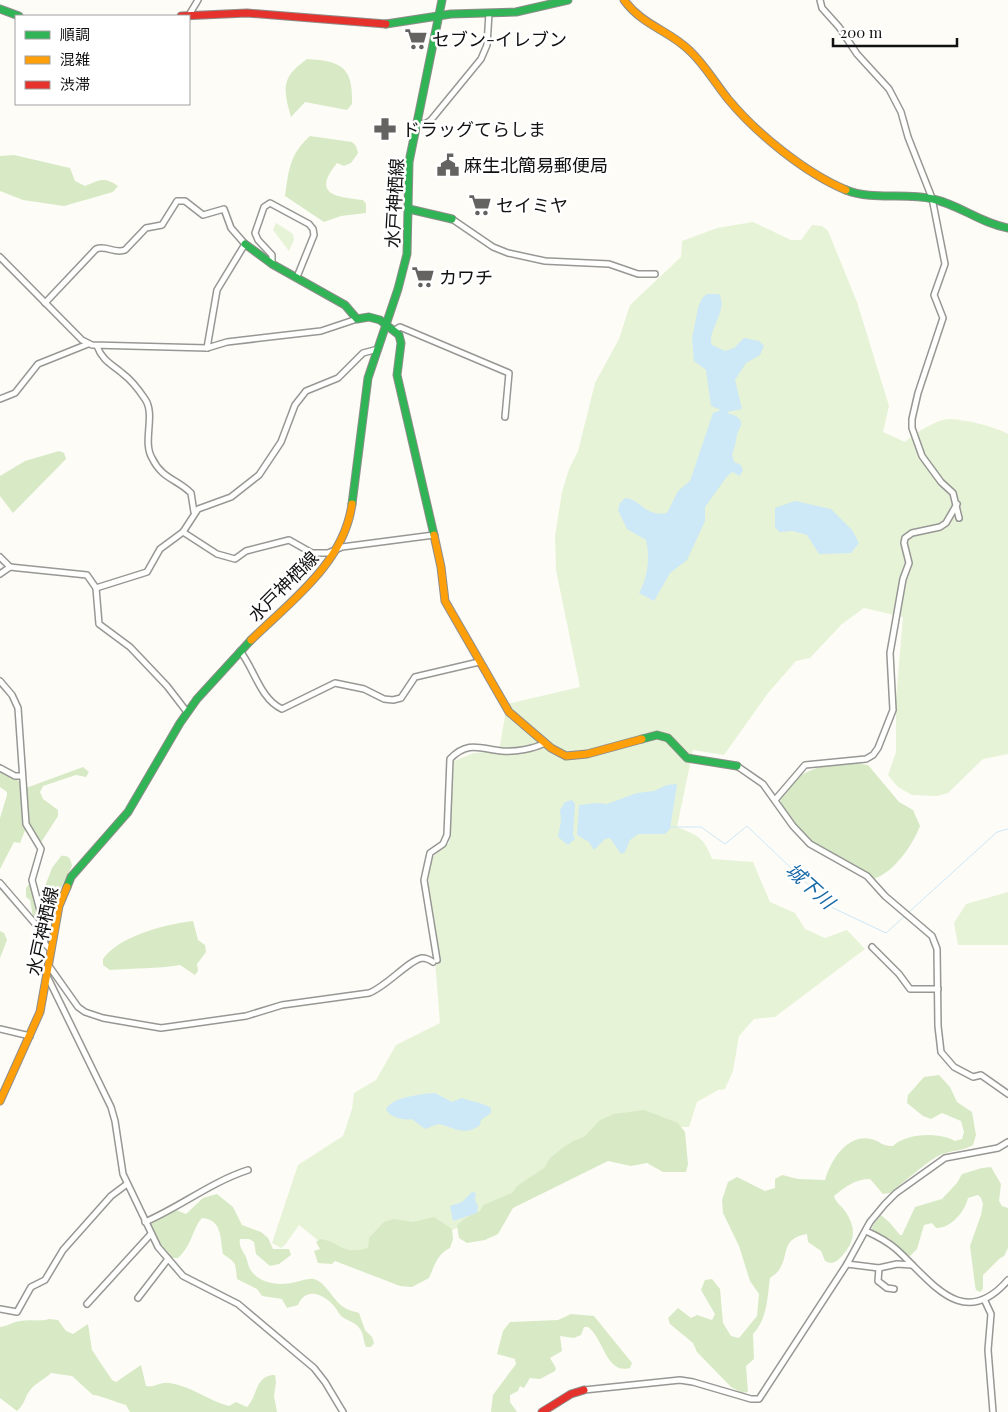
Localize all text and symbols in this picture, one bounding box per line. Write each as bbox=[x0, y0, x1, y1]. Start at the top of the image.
legend bbox=[15, 15, 190, 105]
scale bar bbox=[833, 15, 957, 47]
text: 200 m bbox=[840, 22, 883, 42]
text: 順調 bbox=[60, 24, 90, 44]
supermarket icon: セブン-イレブン bbox=[403, 26, 429, 52]
place label: セブン-イレブン bbox=[432, 27, 567, 51]
text: 混雑 bbox=[60, 49, 90, 69]
text: 渋滞 bbox=[60, 74, 90, 94]
pharmacy icon: ドラッグてらしま bbox=[372, 116, 398, 142]
place label: ドラッグてらしま bbox=[402, 117, 546, 141]
public building icon: 麻生北簡易郵便局 bbox=[435, 152, 461, 178]
place label: 麻生北簡易郵便局 bbox=[464, 153, 608, 177]
street label: 水戸神栖線 bbox=[380, 157, 408, 249]
supermarket icon: セイミヤ bbox=[467, 192, 493, 218]
place label: セイミヤ bbox=[496, 193, 568, 217]
supermarket icon: カワチ bbox=[410, 264, 436, 290]
place label: カワチ bbox=[439, 265, 493, 289]
street label: 水戸神栖線 bbox=[243, 546, 323, 626]
water label: 城下川 bbox=[781, 856, 842, 915]
street label: 水戸神栖線 bbox=[21, 884, 63, 978]

